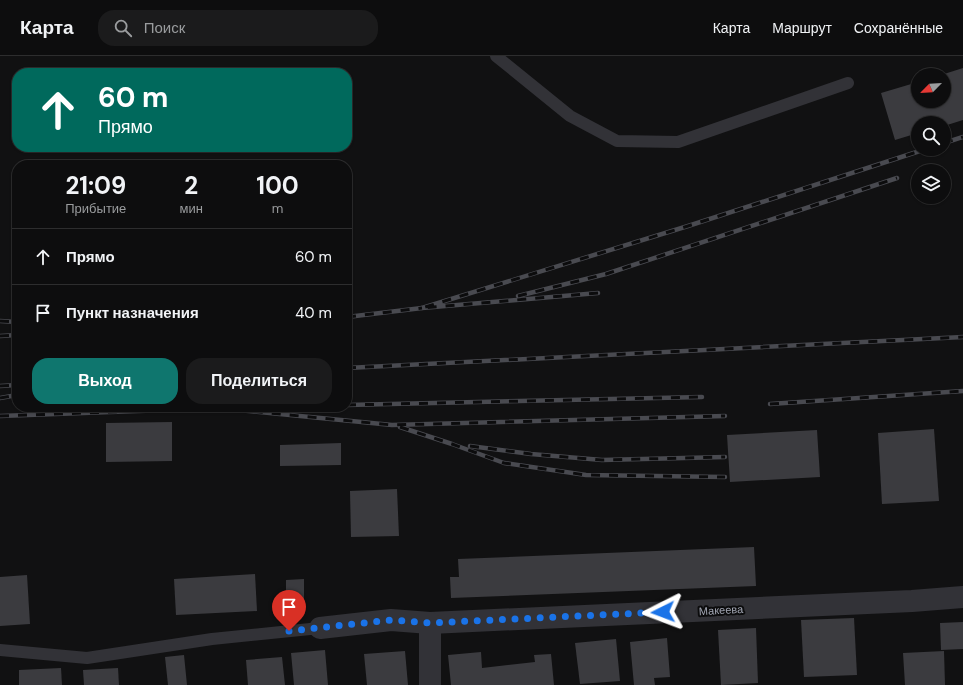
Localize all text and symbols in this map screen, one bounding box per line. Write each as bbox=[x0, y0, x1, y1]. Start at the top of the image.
search box bbox=[98, 10, 378, 46]
text: Карта bbox=[20, 15, 74, 40]
icon: search bbox=[112, 17, 134, 39]
text: Поиск bbox=[144, 18, 185, 38]
text: Карта bbox=[713, 19, 750, 37]
text: Маршрут bbox=[772, 19, 832, 37]
text: Сохранённые bbox=[854, 19, 943, 37]
north arrow bbox=[911, 68, 951, 108]
map controls bbox=[911, 68, 951, 204]
text: 60 m bbox=[98, 79, 168, 116]
icon: ahead bbox=[32, 84, 84, 136]
text: Прямо bbox=[98, 115, 153, 139]
button: search bbox=[911, 116, 951, 156]
button: layers bbox=[911, 164, 951, 204]
text: 21:09 bbox=[65, 170, 126, 201]
text: 2 bbox=[184, 170, 198, 201]
text: 100 bbox=[256, 170, 299, 201]
text: Прибытие bbox=[65, 200, 126, 217]
text: мин bbox=[180, 200, 203, 217]
text: m bbox=[272, 200, 283, 217]
icon: ahead bbox=[32, 246, 54, 268]
text: Прямо bbox=[66, 247, 115, 267]
text: 60 m bbox=[295, 247, 332, 267]
icon: arrive bbox=[32, 302, 54, 324]
text: Пункт назначения bbox=[66, 303, 199, 323]
text: 40 m bbox=[295, 303, 332, 323]
button: Выход bbox=[32, 358, 178, 404]
button: Поделиться bbox=[186, 358, 332, 404]
pin bbox=[272, 590, 306, 631]
position arrow bbox=[642, 591, 684, 633]
icon: arrive bbox=[278, 596, 300, 618]
street label: Макеева bbox=[698, 602, 744, 618]

